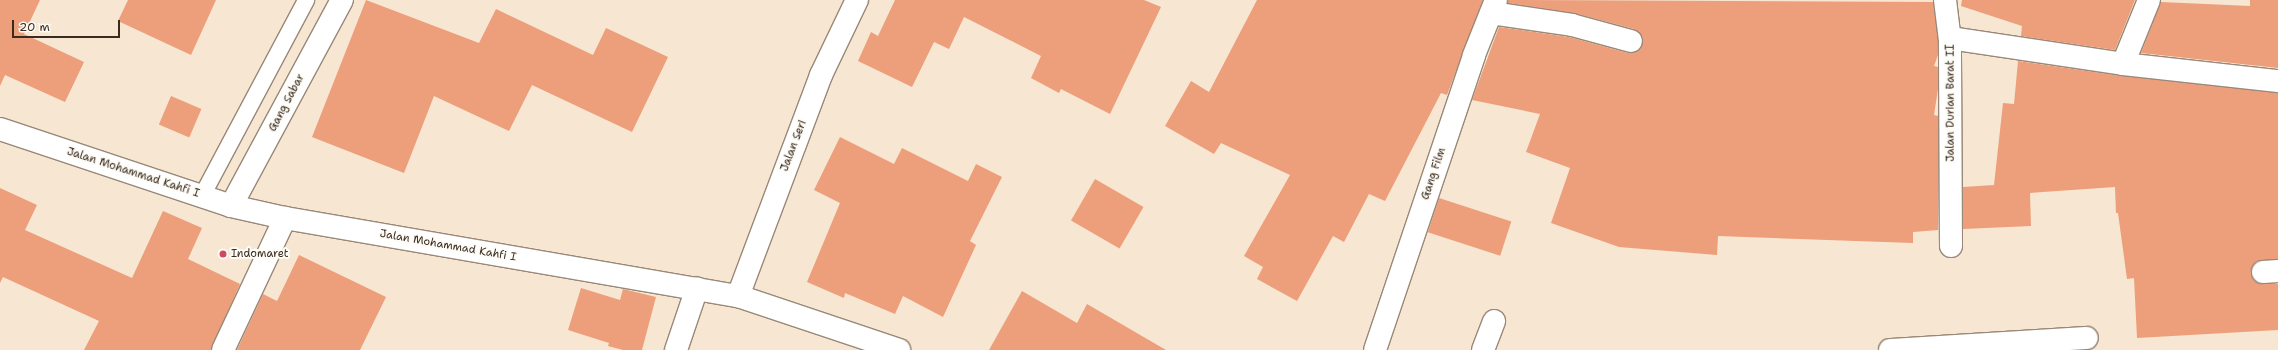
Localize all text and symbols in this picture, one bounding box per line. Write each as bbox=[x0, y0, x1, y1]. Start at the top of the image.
scale bar bbox=[14, 12, 122, 38]
text: 20 m bbox=[19, 19, 50, 35]
street label: Jalan Durian Barat II bbox=[1944, 44, 1958, 162]
street label: Gang Sabar bbox=[266, 72, 308, 134]
street label: Jalan Seri bbox=[778, 119, 810, 173]
street label: Jalan Mohammad Kahfi I bbox=[65, 145, 201, 201]
street label: Gang Film bbox=[1419, 146, 1449, 202]
street label: Jalan Mohammad Kahfi I bbox=[379, 227, 517, 265]
place label: Indomaret bbox=[231, 247, 289, 261]
marker: Indomaret bbox=[218, 249, 228, 259]

